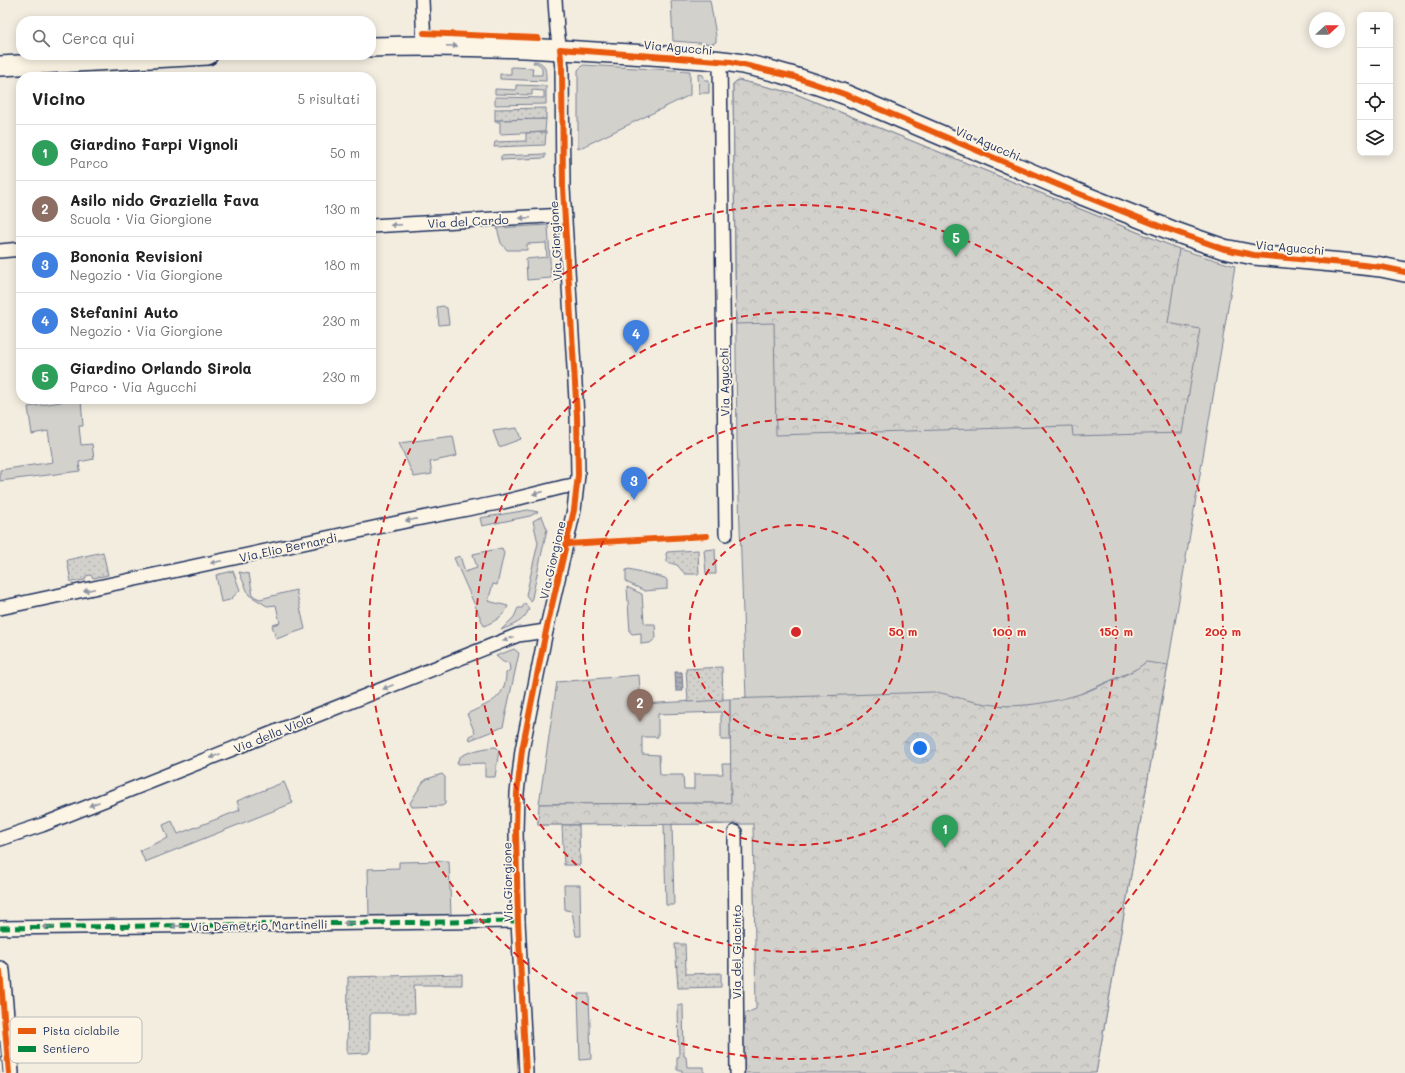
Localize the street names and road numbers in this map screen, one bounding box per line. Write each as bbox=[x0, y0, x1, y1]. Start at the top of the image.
street label: Via Agucchi bbox=[643, 36, 713, 58]
street label: Via Agucchi bbox=[953, 122, 1023, 164]
street label: Via Giorgione bbox=[545, 201, 565, 281]
street label: Via del Cardo bbox=[427, 211, 509, 231]
street label: Via Agucchi bbox=[1255, 236, 1325, 258]
street label: Via Agucchi bbox=[715, 347, 733, 417]
street label: Via Giorgione bbox=[535, 519, 569, 601]
street label: Via Elio Bernardi bbox=[238, 529, 338, 565]
street label: Via della Viola bbox=[231, 710, 315, 756]
street label: Via Giorgione bbox=[498, 842, 516, 922]
street label: Via del Giacinto bbox=[728, 905, 744, 999]
street label: Via Demetrio Martinelli bbox=[190, 916, 328, 934]

